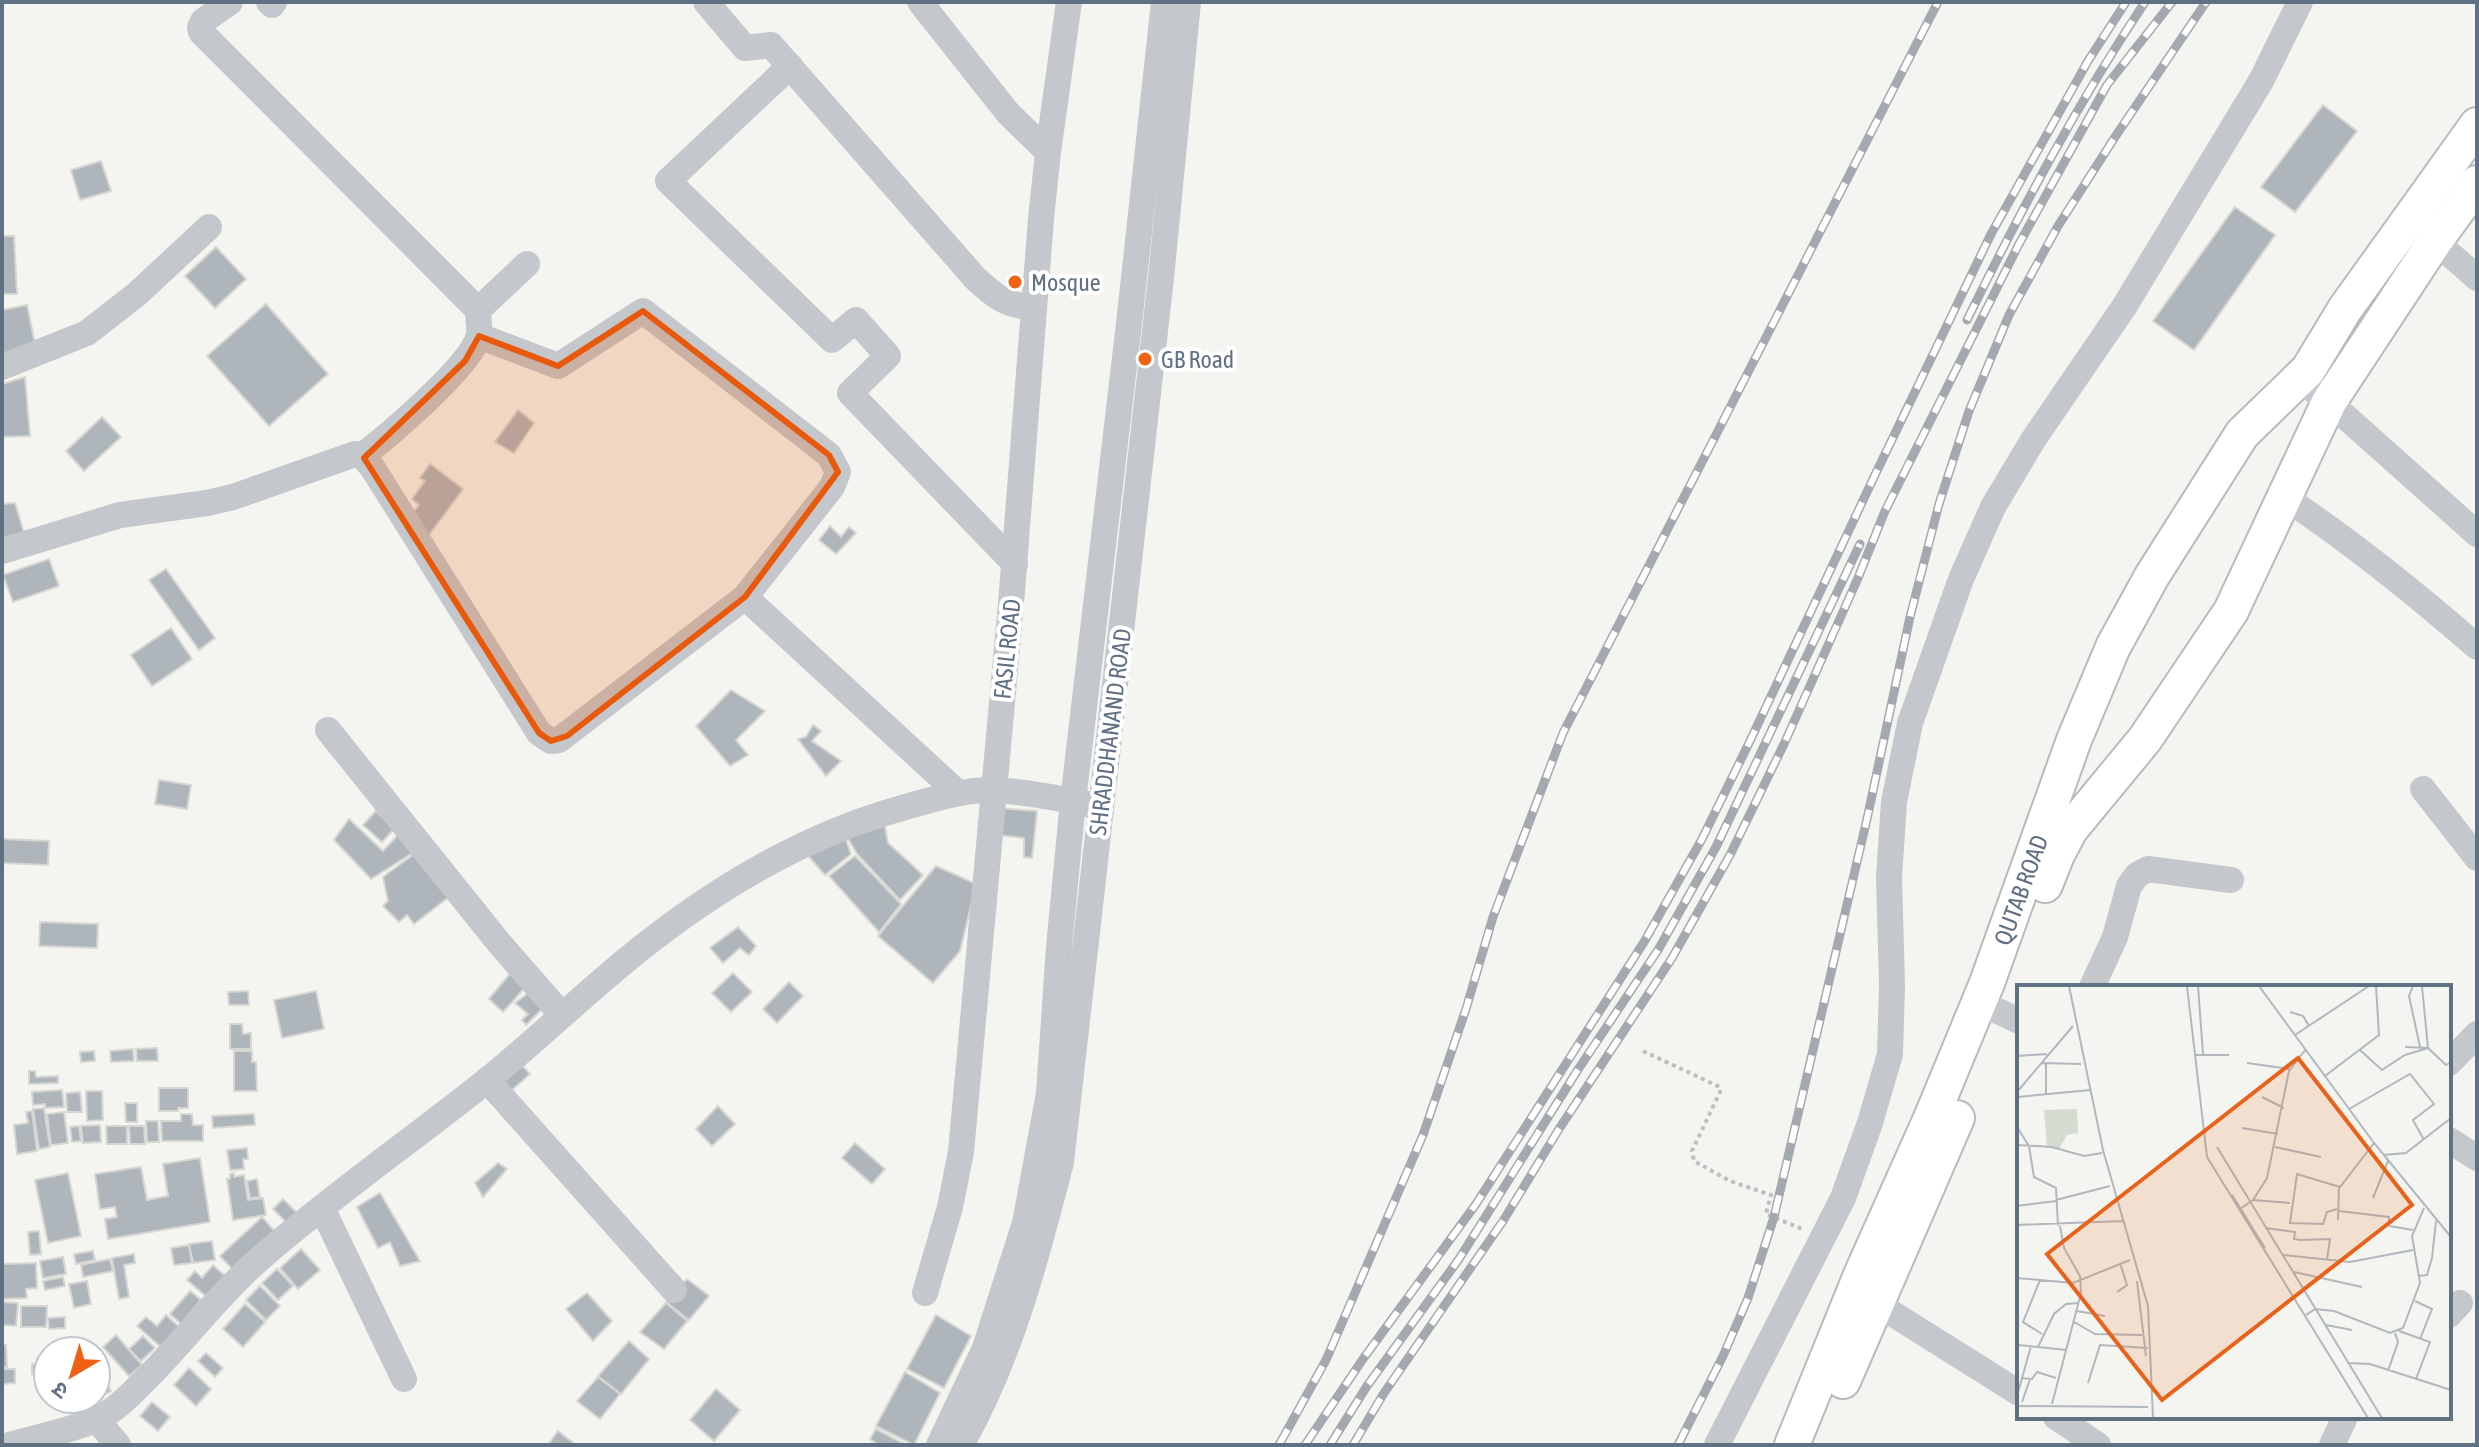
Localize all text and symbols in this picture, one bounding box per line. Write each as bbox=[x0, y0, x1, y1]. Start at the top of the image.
place label: Mosque bbox=[1031, 269, 1101, 296]
marker: Mosque bbox=[1006, 273, 1024, 291]
place label: GB Road bbox=[1161, 346, 1234, 373]
marker: GB Road bbox=[1136, 350, 1154, 368]
street label: FASIL ROAD bbox=[988, 598, 1026, 700]
street label: SHRADDHANAND ROAD bbox=[1084, 627, 1136, 837]
street label: QUTAB ROAD bbox=[1989, 831, 2053, 949]
inset map bbox=[2017, 985, 2451, 1419]
north arrow bbox=[32, 1335, 112, 1415]
text: उ bbox=[46, 1376, 73, 1405]

